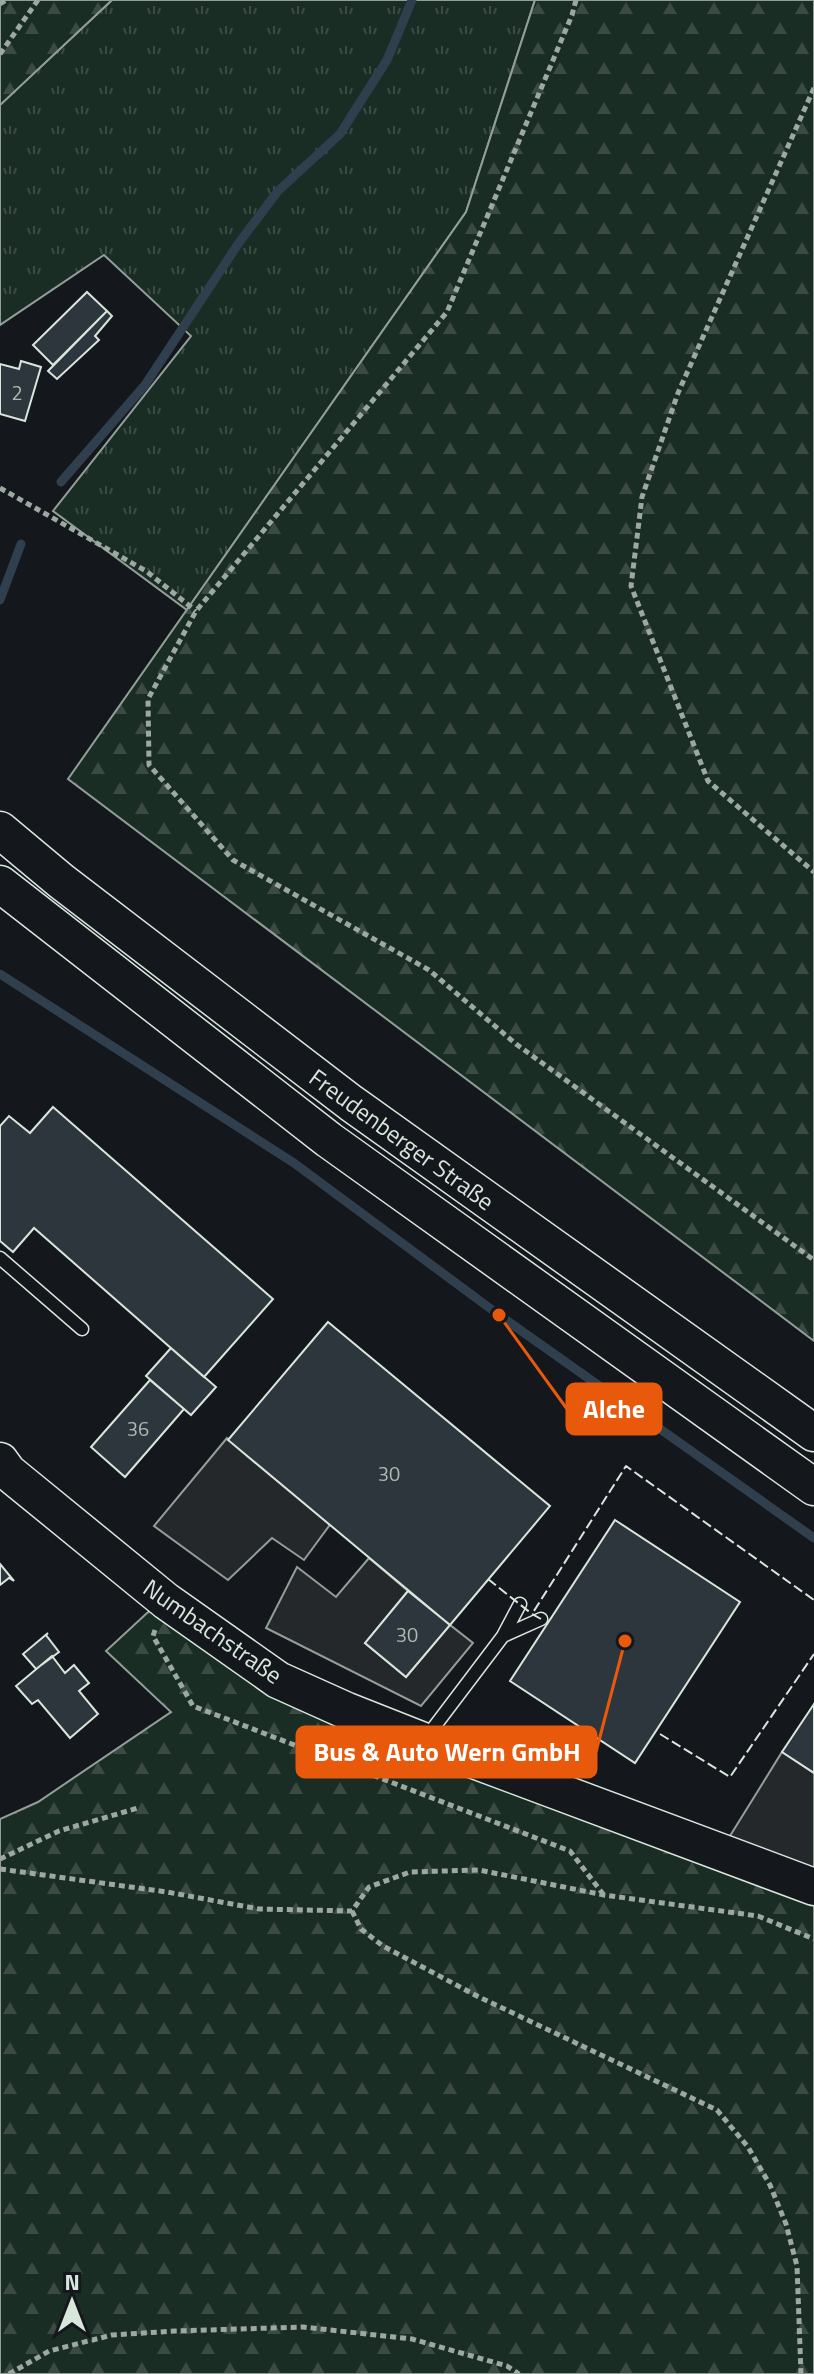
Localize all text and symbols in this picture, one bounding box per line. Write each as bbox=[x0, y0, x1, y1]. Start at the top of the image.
house number: 2 bbox=[11, 377, 23, 408]
street label: Freudenberger Straße bbox=[302, 1059, 502, 1219]
callout: Alche bbox=[567, 1384, 661, 1434]
text: Alche bbox=[583, 1389, 645, 1428]
house number: 36 bbox=[127, 1413, 149, 1444]
house number: 30 bbox=[378, 1458, 400, 1489]
street label: Numbachstraße bbox=[136, 1570, 290, 1692]
house number: 30 bbox=[396, 1619, 418, 1650]
callout: Bus & Auto Wern GmbH bbox=[297, 1727, 596, 1777]
text: Bus & Auto Wern GmbH bbox=[313, 1732, 581, 1771]
north arrow bbox=[32, 2262, 112, 2342]
text: N bbox=[64, 2265, 80, 2299]

